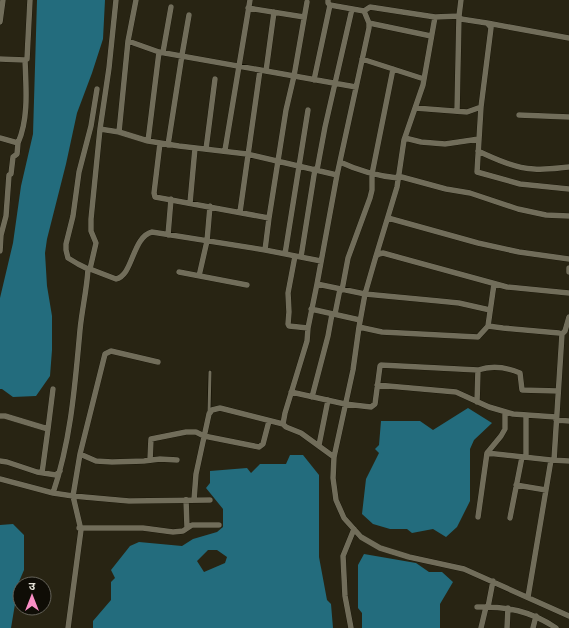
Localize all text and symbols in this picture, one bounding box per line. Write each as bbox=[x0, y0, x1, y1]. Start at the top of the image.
north arrow bbox=[12, 576, 52, 616]
text: उ bbox=[29, 580, 36, 593]

